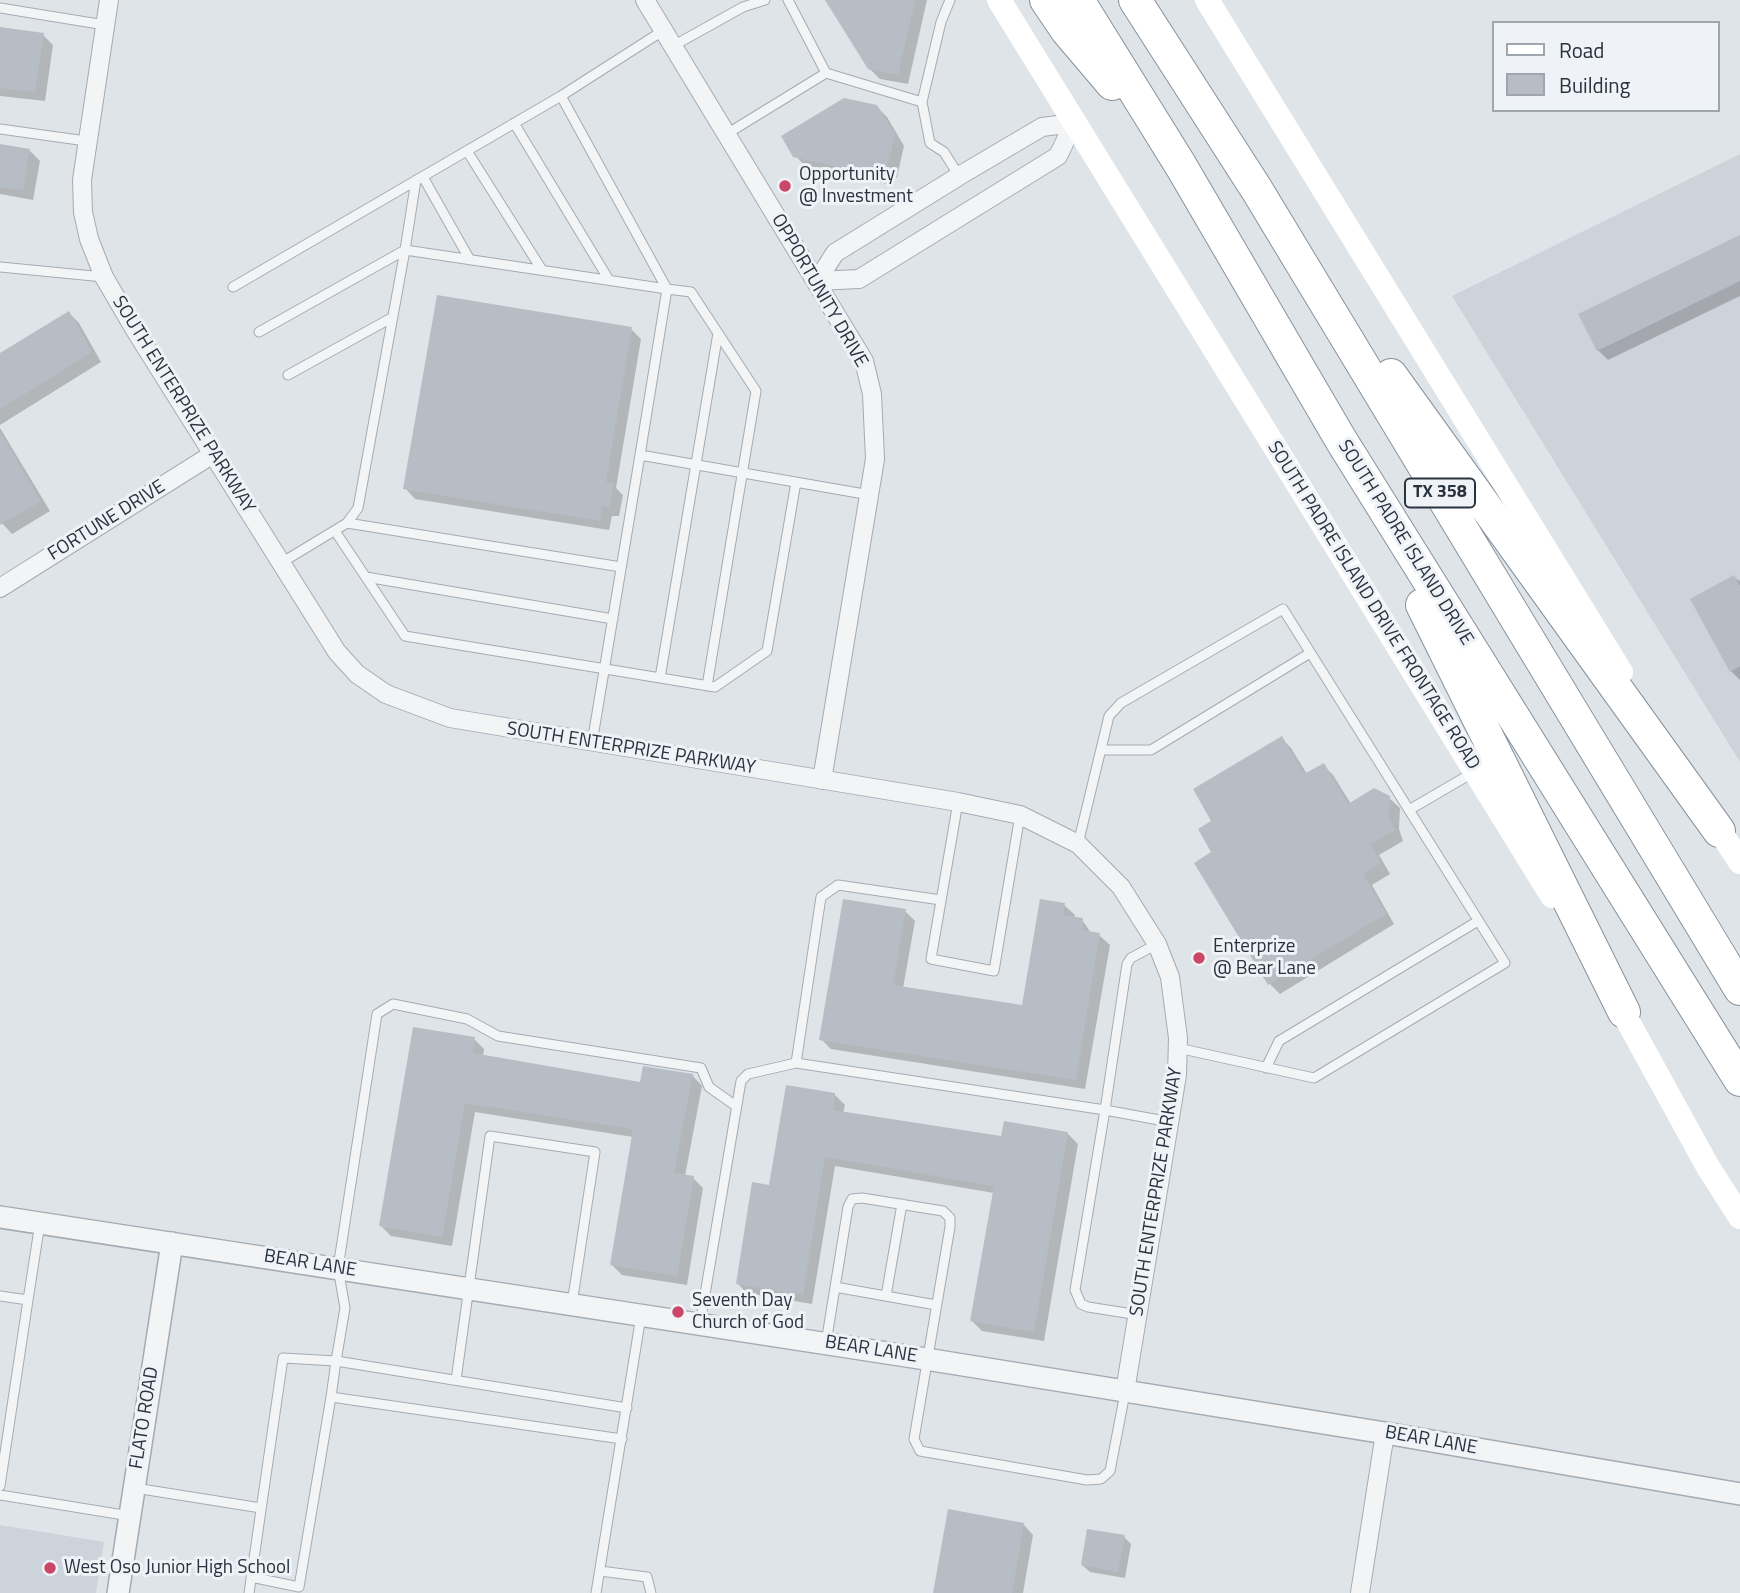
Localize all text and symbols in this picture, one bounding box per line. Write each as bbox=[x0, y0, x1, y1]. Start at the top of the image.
legend bbox=[1492, 21, 1719, 112]
text: Road bbox=[1559, 34, 1604, 66]
text: Building bbox=[1559, 69, 1630, 101]
place label: Opportunity @ Investment bbox=[799, 164, 913, 208]
marker: Opportunity @ Investment bbox=[777, 178, 793, 194]
street label: OPPORTUNITY DRIVE bbox=[766, 210, 872, 372]
street label: SOUTH ENTERPRIZE PARKWAY bbox=[107, 292, 259, 518]
street label: SOUTH PADRE ISLAND DRIVE bbox=[1332, 436, 1478, 650]
street label: SOUTH PADRE ISLAND DRIVE FRONTAGE ROAD bbox=[1262, 438, 1484, 774]
street label: FORTUNE DRIVE bbox=[44, 476, 170, 566]
road number: TX 358 bbox=[1405, 478, 1475, 508]
street label: SOUTH ENTERPRIZE PARKWAY bbox=[505, 718, 757, 780]
place label: Enterprize @ Bear Lane bbox=[1213, 936, 1316, 980]
marker: Enterprize @ Bear Lane bbox=[1191, 950, 1207, 966]
street label: SOUTH ENTERPRIZE PARKWAY bbox=[1126, 1066, 1188, 1318]
street label: BEAR LANE bbox=[262, 1245, 358, 1283]
place label: Seventh Day Church of God bbox=[692, 1290, 804, 1334]
marker: Seventh Day Church of God bbox=[670, 1304, 686, 1320]
street label: BEAR LANE bbox=[823, 1331, 919, 1369]
street label: FLATO ROAD bbox=[126, 1365, 164, 1471]
street label: BEAR LANE bbox=[1383, 1422, 1479, 1460]
place label: West Oso Junior High School bbox=[64, 1557, 290, 1579]
marker: West Oso Junior High School bbox=[42, 1560, 58, 1576]

